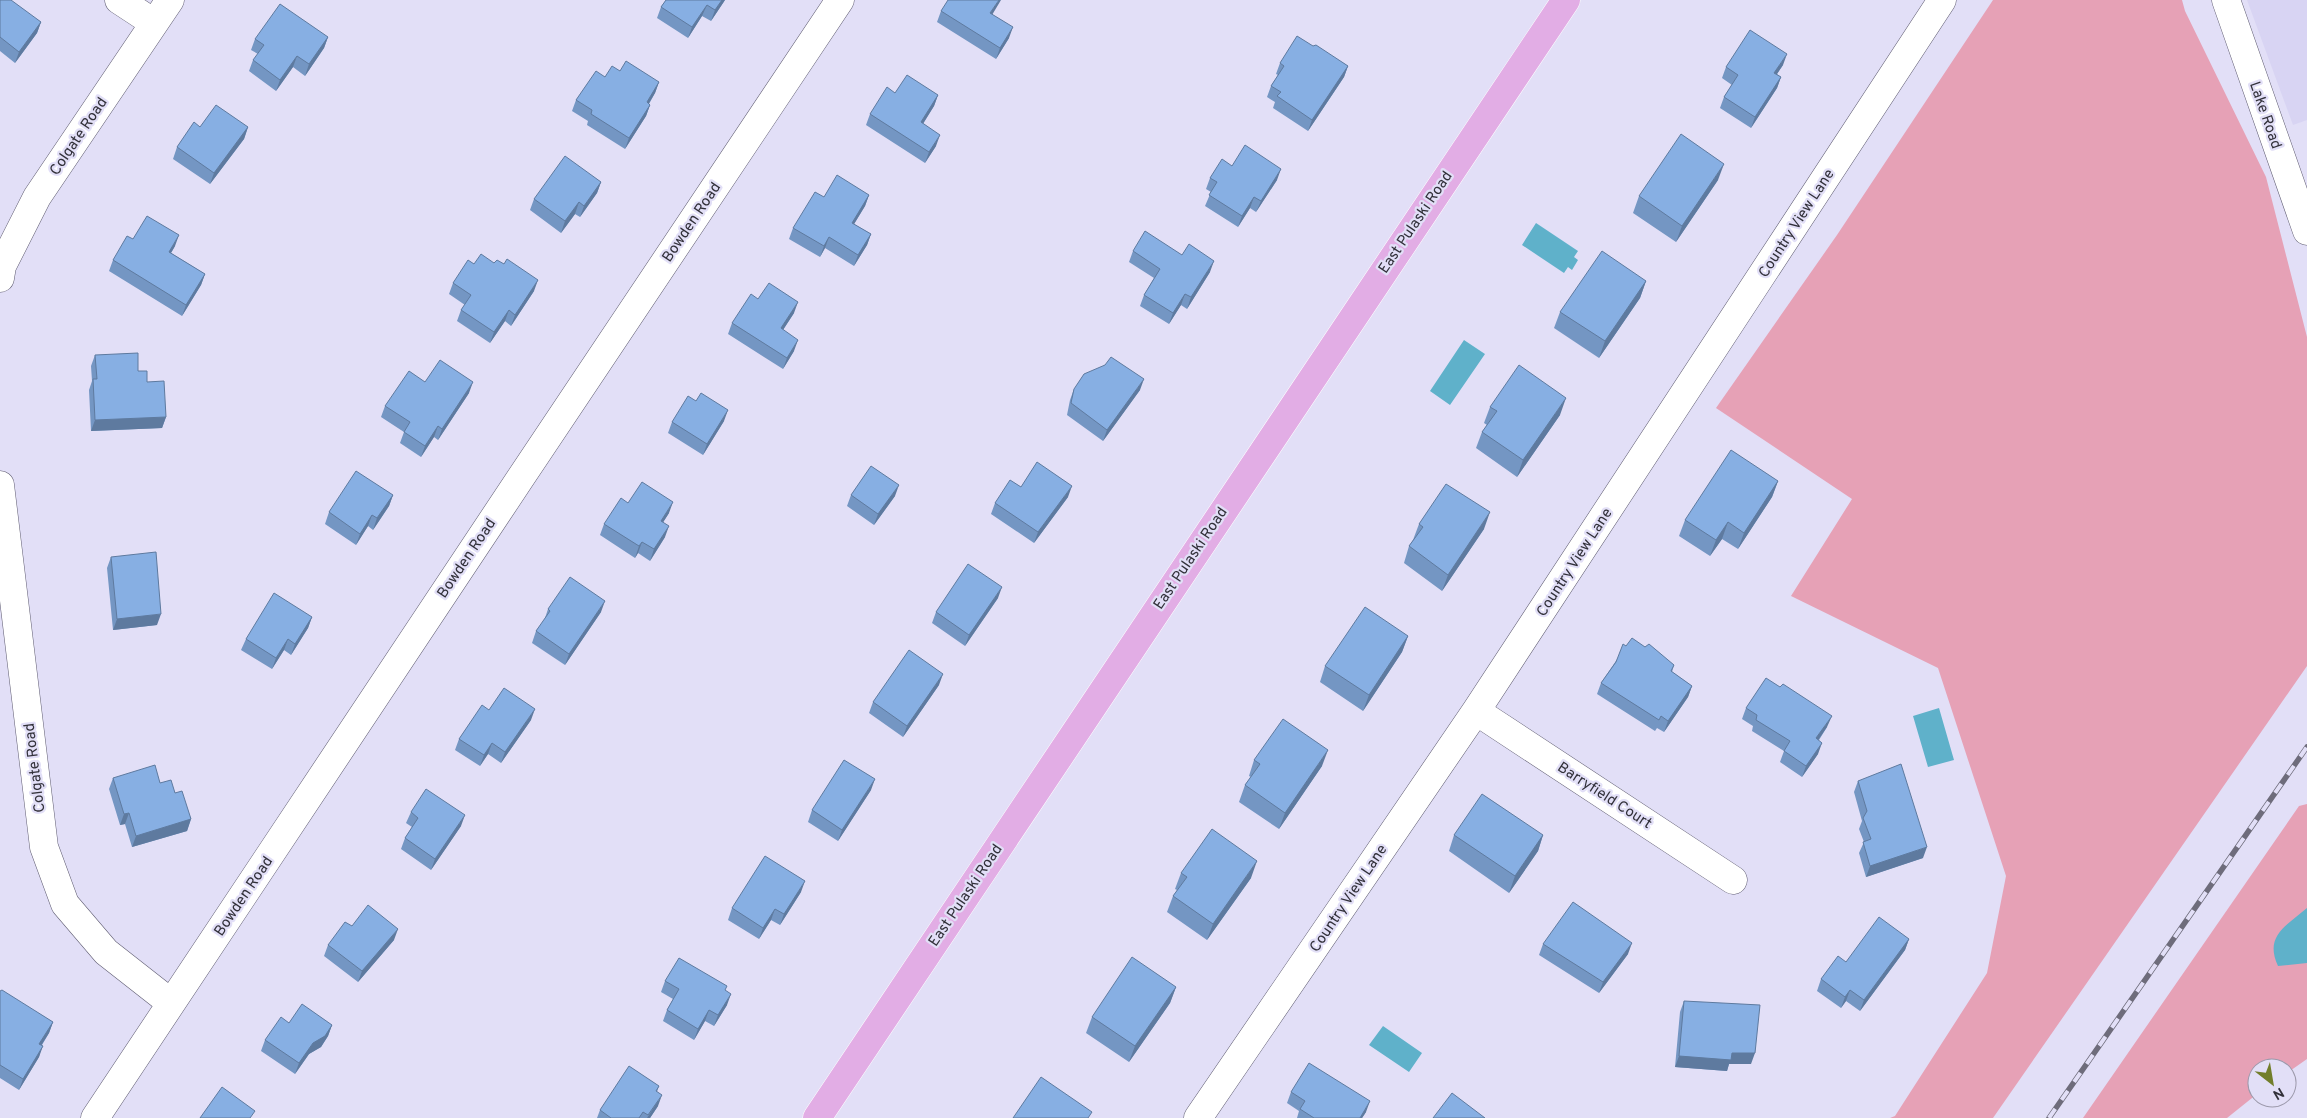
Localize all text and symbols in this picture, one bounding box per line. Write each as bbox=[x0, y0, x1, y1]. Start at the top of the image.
street label: Lake Road bbox=[2244, 79, 2285, 152]
street label: Colgate Road bbox=[46, 94, 112, 180]
street label: Country View Lane bbox=[1755, 166, 1839, 282]
street label: East Pulaski Road bbox=[1375, 168, 1458, 278]
street label: Bowden Road bbox=[659, 179, 726, 266]
street label: East Pulaski Road bbox=[1150, 504, 1233, 614]
street label: Country View Lane bbox=[1533, 505, 1617, 621]
street label: Bowden Road bbox=[434, 515, 501, 602]
street label: Colgate Road bbox=[21, 722, 50, 814]
street label: Barryfield Court bbox=[1553, 759, 1655, 834]
street label: East Pulaski Road bbox=[925, 841, 1008, 951]
street label: Country View Lane bbox=[1306, 841, 1392, 956]
street label: Bowden Road bbox=[211, 853, 278, 940]
north arrow bbox=[2247, 1058, 2297, 1108]
text: N bbox=[2269, 1083, 2287, 1103]

